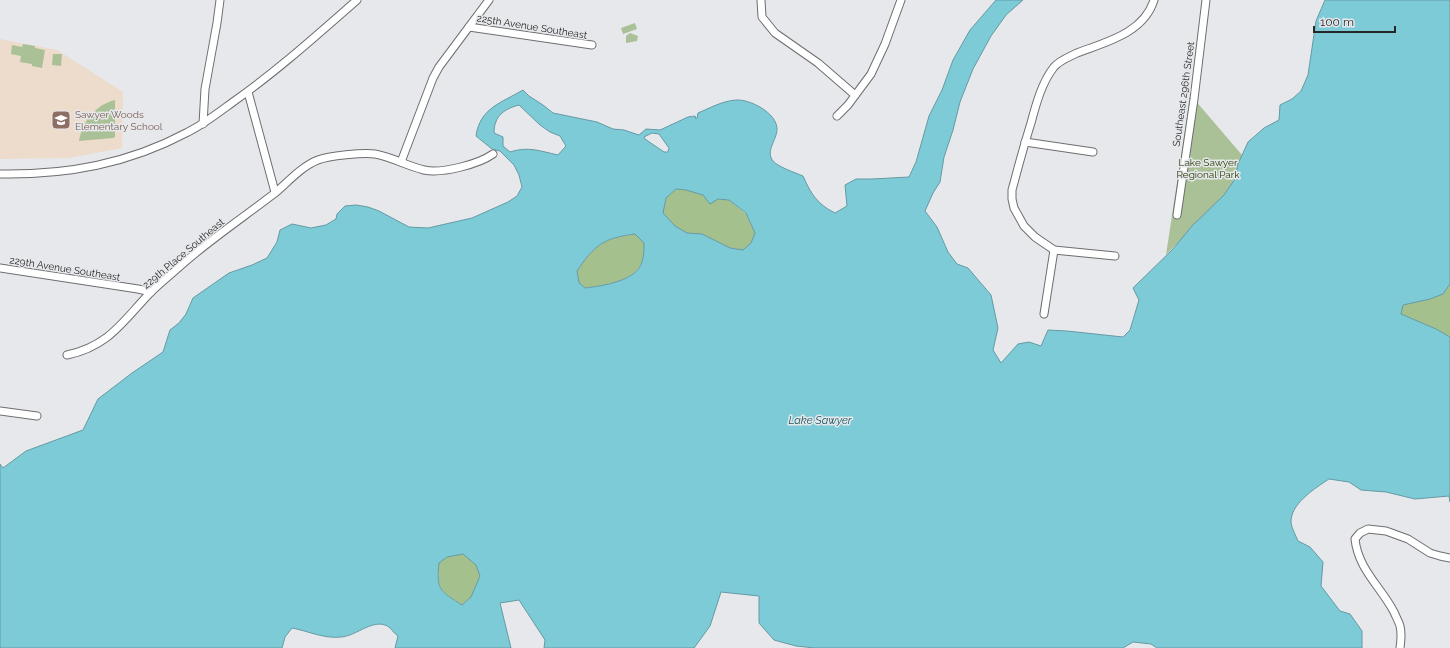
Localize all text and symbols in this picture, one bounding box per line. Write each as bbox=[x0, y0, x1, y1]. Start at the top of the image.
scale bar bbox=[1314, 8, 1395, 34]
street label: 225th Avenue Southeast bbox=[476, 12, 589, 41]
text: 100 m bbox=[1320, 15, 1354, 29]
street label: Southeast 296th Street bbox=[1171, 40, 1196, 147]
school or university icon: Sawyer Woods Elementary School bbox=[50, 109, 72, 131]
place label: Sawyer Woods Elementary School bbox=[75, 109, 163, 132]
park label: Lake Sawyer Regional Park bbox=[1176, 157, 1240, 180]
street label: 229th Place Southeast bbox=[140, 216, 227, 291]
street label: 229th Avenue Southeast bbox=[9, 254, 122, 283]
water label: Lake Sawyer bbox=[788, 414, 853, 427]

